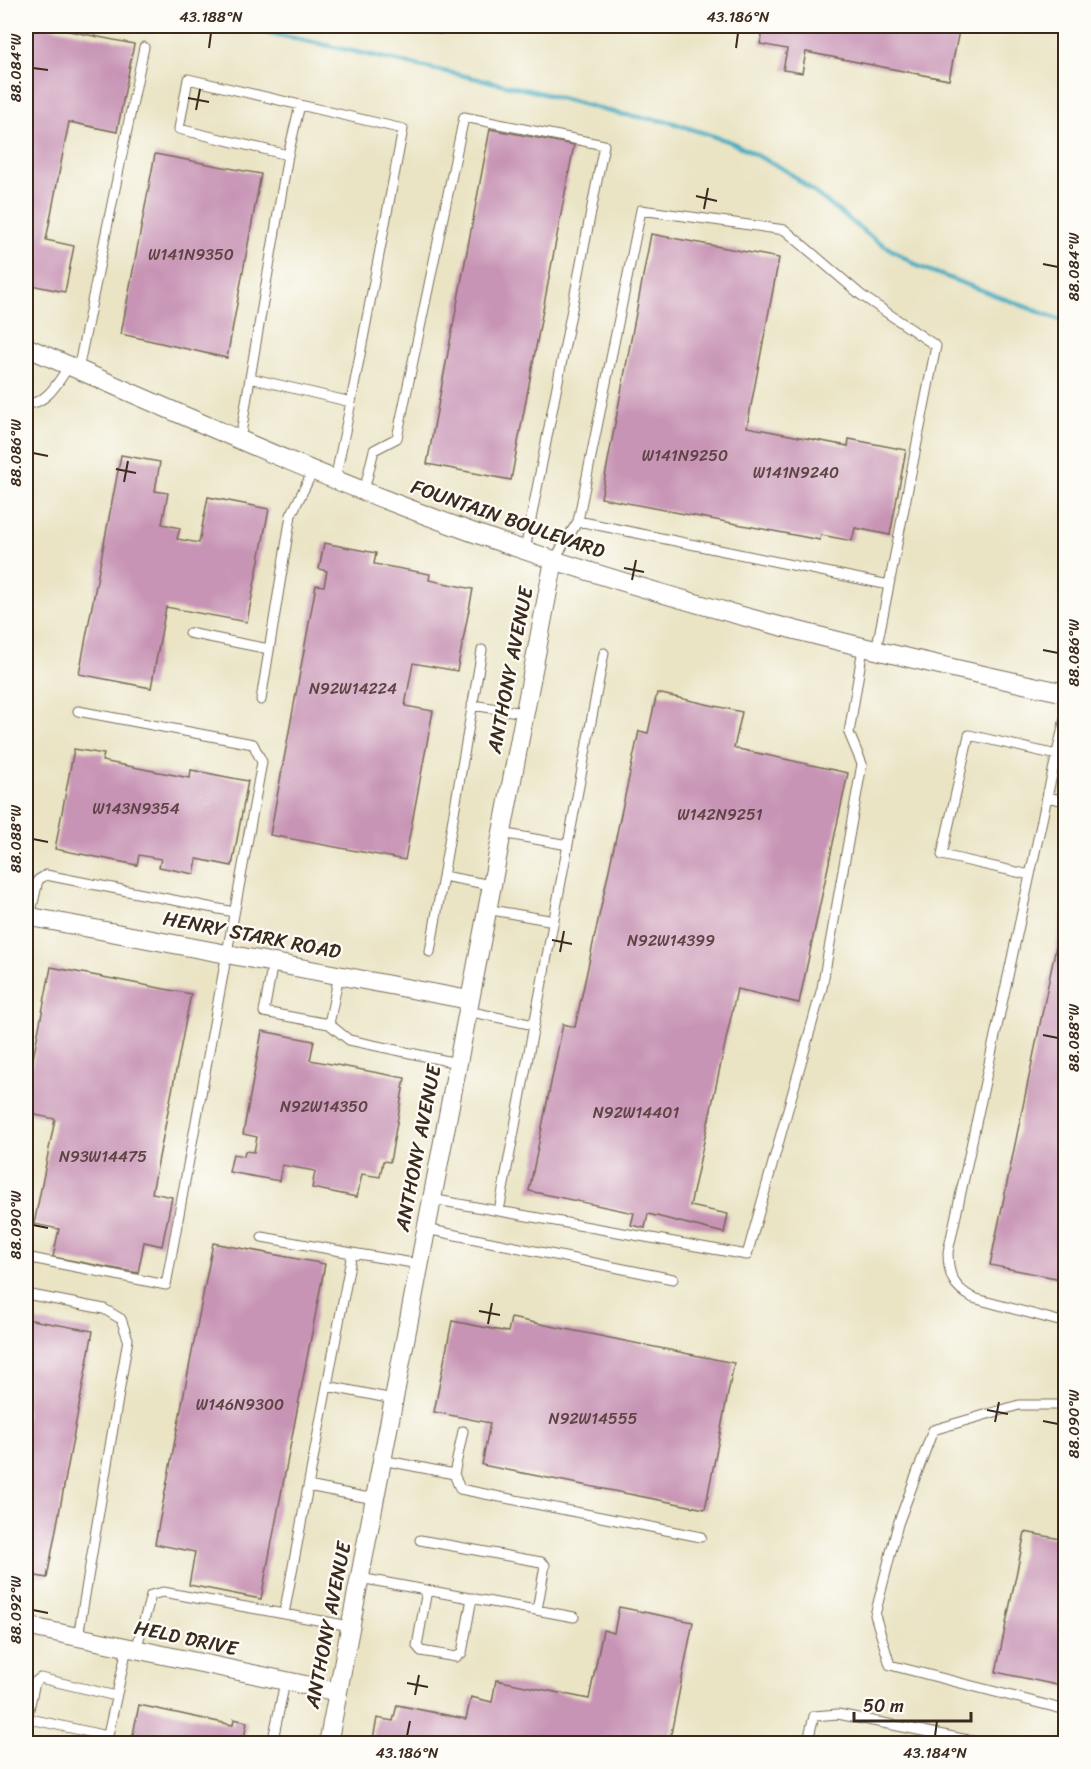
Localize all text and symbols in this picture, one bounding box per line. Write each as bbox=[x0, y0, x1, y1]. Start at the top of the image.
text: 43.188°N bbox=[179, 4, 243, 30]
text: 43.186°N bbox=[707, 4, 770, 30]
text: 88.084°W bbox=[3, 33, 29, 102]
text: 88.084°W bbox=[1061, 232, 1087, 301]
house number: W141N9350 bbox=[148, 240, 234, 269]
text: 88.086°W bbox=[3, 419, 29, 487]
house number: W141N9250 bbox=[642, 441, 728, 470]
house number: W141N9240 bbox=[753, 458, 839, 487]
street label: FOUNTAIN BOULEVARD bbox=[406, 469, 610, 569]
street label: ANTHONY AVENUE bbox=[477, 582, 544, 757]
text: 88.086°W bbox=[1061, 619, 1087, 687]
house number: N92W14224 bbox=[309, 674, 397, 703]
house number: W143N9354 bbox=[92, 794, 180, 823]
house number: W142N9251 bbox=[677, 800, 763, 829]
text: 88.088°W bbox=[3, 804, 29, 873]
street label: HENRY STARK ROAD bbox=[160, 901, 344, 969]
house number: N92W14399 bbox=[627, 926, 715, 955]
text: 88.088°W bbox=[1061, 1003, 1087, 1072]
street label: ANTHONY AVENUE bbox=[385, 1060, 452, 1235]
house number: N92W14350 bbox=[280, 1092, 368, 1121]
house number: N92W14401 bbox=[593, 1098, 679, 1127]
house number: N93W14475 bbox=[59, 1142, 147, 1171]
text: 88.090°W bbox=[3, 1190, 29, 1259]
text: 88.090°W bbox=[1061, 1389, 1087, 1458]
house number: W146N9300 bbox=[196, 1390, 284, 1419]
house number: N92W14555 bbox=[549, 1404, 638, 1433]
street label: ANTHONY AVENUE bbox=[295, 1537, 362, 1712]
text: 88.092°W bbox=[3, 1576, 29, 1644]
street label: HELD DRIVE bbox=[131, 1610, 243, 1666]
scale bar bbox=[854, 1685, 971, 1723]
text: 50 m bbox=[863, 1690, 904, 1722]
text: 43.186°N bbox=[376, 1740, 439, 1766]
text: 43.184°N bbox=[903, 1740, 968, 1766]

